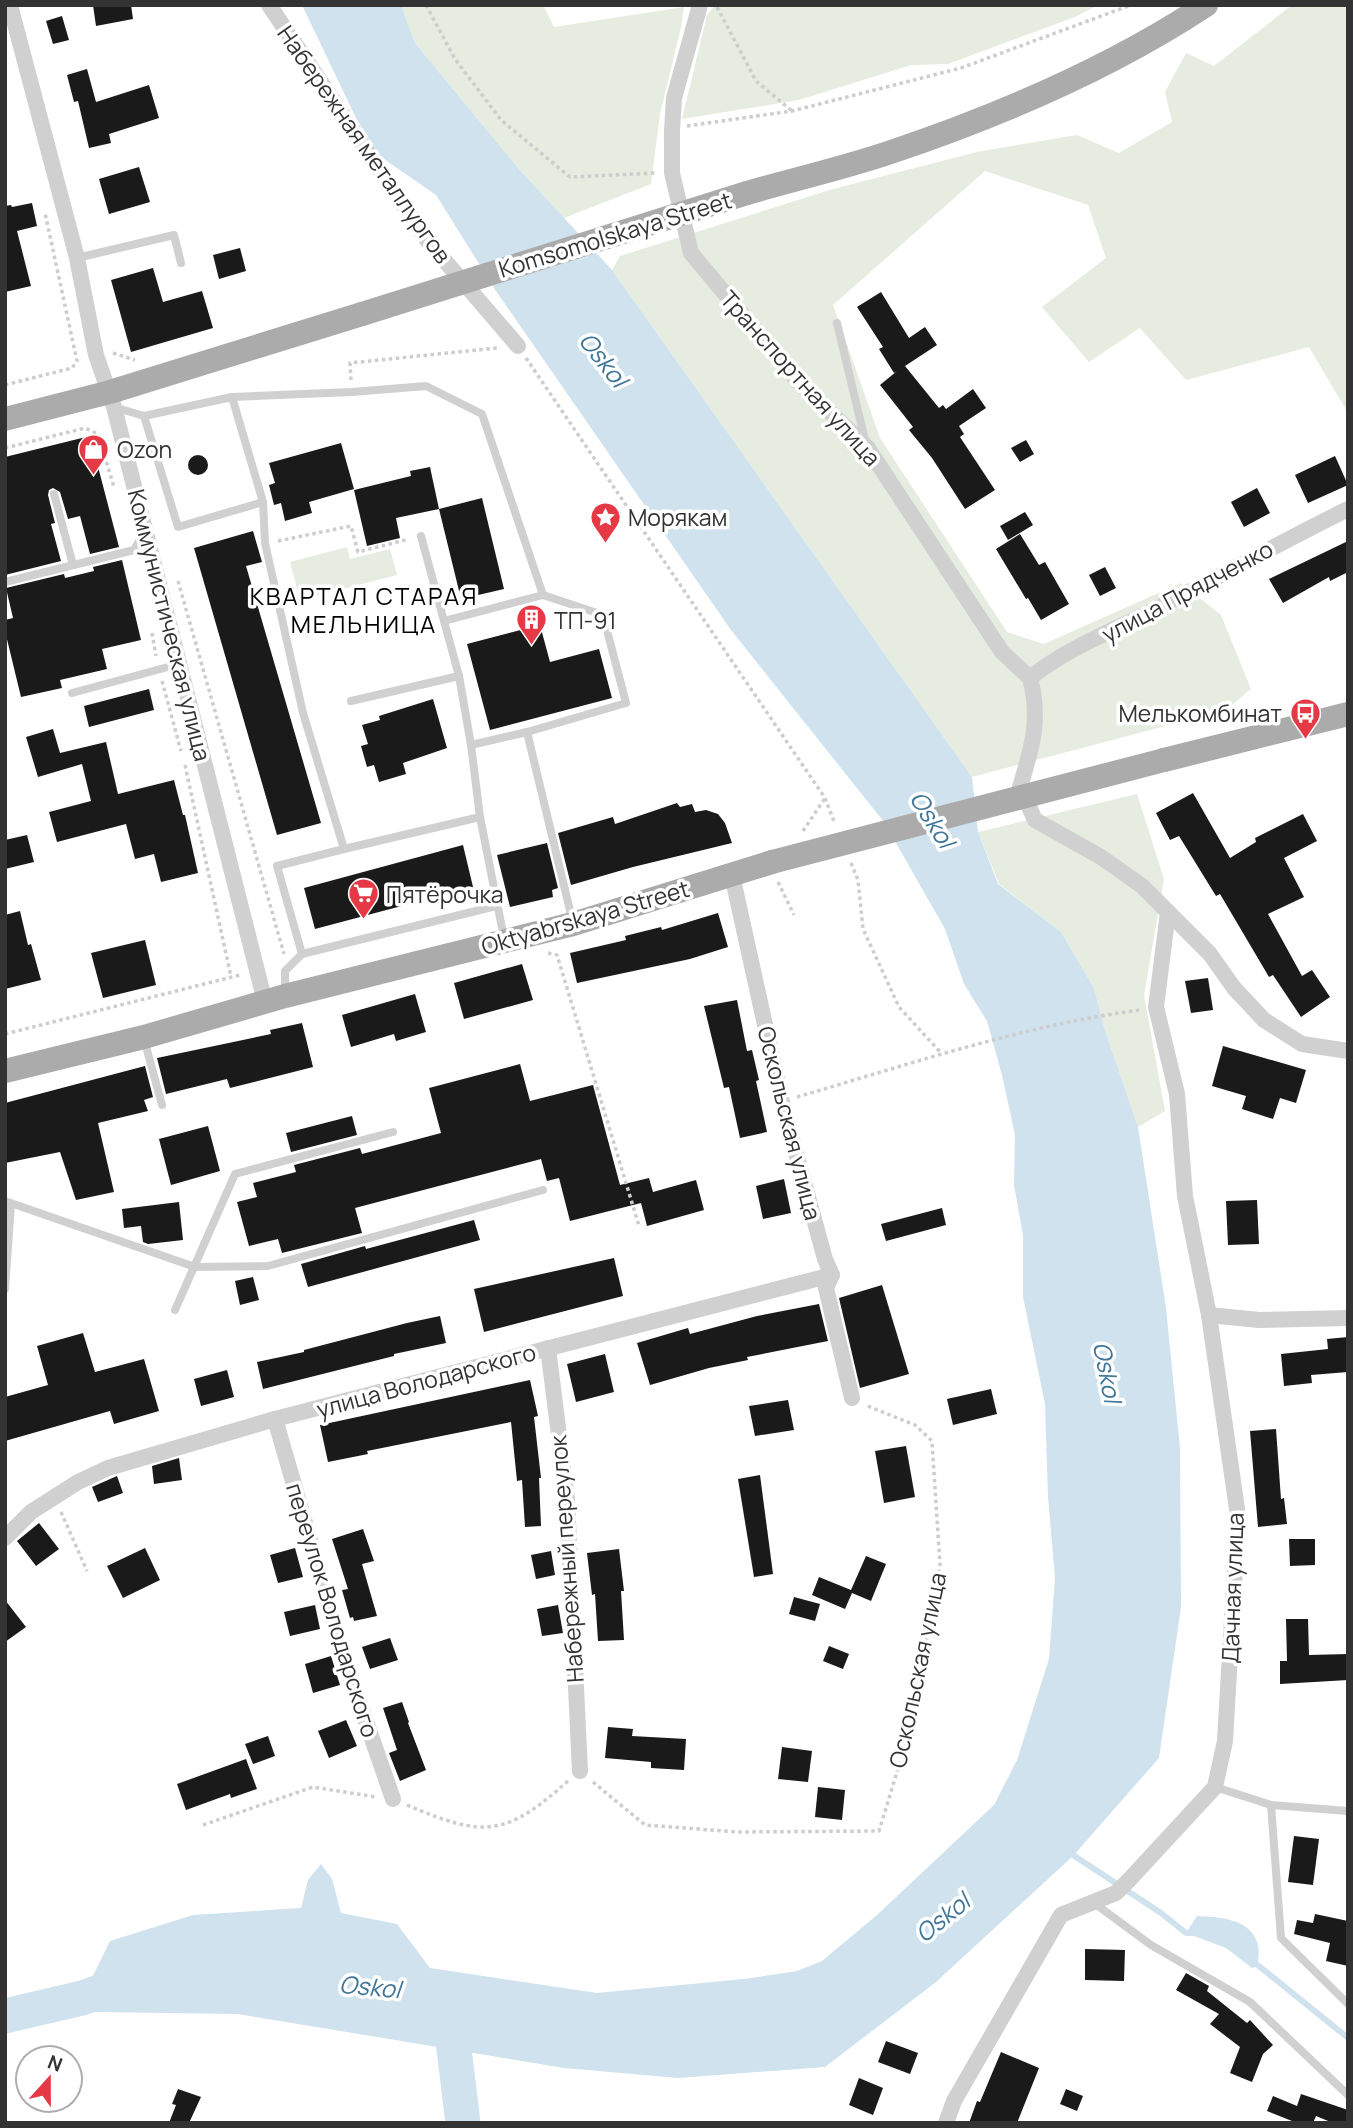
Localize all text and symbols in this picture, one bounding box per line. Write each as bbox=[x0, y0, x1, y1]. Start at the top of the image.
street label: Набережная металлургов bbox=[271, 19, 459, 269]
street label: Komsomolskaya Street bbox=[495, 183, 735, 285]
street label: Транспортная улица bbox=[714, 283, 888, 473]
water label: Oskol bbox=[572, 325, 638, 396]
shop icon: Ozon bbox=[77, 432, 111, 476]
place label: Ozon bbox=[117, 433, 172, 465]
street label: Коммунистическая улица bbox=[121, 486, 219, 764]
place icon: Морякам bbox=[588, 500, 622, 544]
place label: Морякам bbox=[628, 501, 727, 533]
street label: улица Прядченко bbox=[1096, 532, 1278, 650]
district label: КВАРТАЛ СТАРАЯ МЕЛЬНИЦА bbox=[250, 579, 478, 640]
building icon: ТП-91 bbox=[514, 603, 548, 647]
place label: ТП-91 bbox=[554, 604, 617, 636]
bus stop icon: Мелькомбинат bbox=[1288, 696, 1322, 740]
place label: Мелькомбинат bbox=[1118, 697, 1282, 729]
water label: Oskol bbox=[903, 784, 965, 857]
street label: Oktyabrskaya Street bbox=[477, 872, 693, 962]
supermarket icon: Пятёрочка bbox=[346, 877, 380, 921]
place label: Пятёрочка bbox=[386, 878, 504, 910]
street label: Оскольская улица bbox=[750, 1023, 830, 1223]
street label: улица Володарского bbox=[313, 1335, 539, 1425]
water label: Oskol bbox=[1086, 1339, 1131, 1409]
street label: Набережный переулок bbox=[541, 1434, 591, 1684]
street label: переулок Володарского bbox=[279, 1479, 387, 1741]
street label: Дачная улица bbox=[1213, 1512, 1251, 1664]
street label: Оскольская улица bbox=[881, 1569, 953, 1771]
water label: Oskol bbox=[908, 1883, 979, 1949]
water label: Oskol bbox=[338, 1967, 405, 2005]
north arrow bbox=[14, 2044, 84, 2114]
text: N bbox=[44, 2049, 66, 2078]

